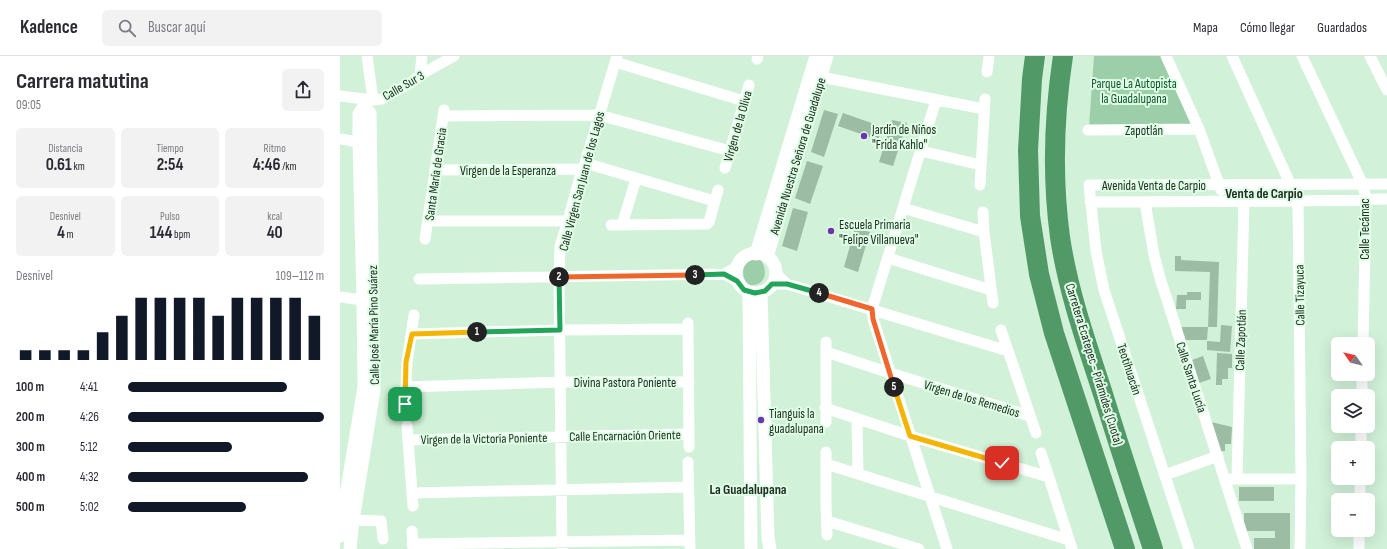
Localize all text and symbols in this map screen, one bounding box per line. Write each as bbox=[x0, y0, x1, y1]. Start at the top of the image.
search box bbox=[102, 10, 382, 46]
text: Kadence bbox=[20, 16, 78, 39]
icon: search bbox=[116, 17, 138, 39]
text: Buscar aquí bbox=[148, 18, 206, 37]
text: Mapa bbox=[1193, 19, 1218, 36]
text: Cómo llegar bbox=[1240, 19, 1295, 36]
text: Guardados bbox=[1317, 19, 1367, 36]
text: Carrera matutina bbox=[16, 68, 149, 95]
street label: Calle Sur 3 bbox=[380, 68, 427, 104]
button: share bbox=[282, 69, 324, 111]
street label: Avenida Nuestra Señora de Guadalupe bbox=[766, 76, 830, 238]
park label: Parque La Autopista la Guadalupana bbox=[1091, 76, 1177, 107]
street label: Virgen de la Oliva bbox=[720, 89, 756, 164]
text: 09:05 bbox=[16, 97, 41, 113]
street label: Calle Virgen San Juan de los Lagos bbox=[556, 109, 608, 253]
place label: Jardín de Niños "Frida Kahlo" bbox=[871, 122, 936, 153]
street label: Zapotlán bbox=[1125, 123, 1163, 139]
street label: Santa María de Gracia bbox=[422, 127, 450, 222]
marker: Jardín de Niños "Frida Kahlo" bbox=[859, 131, 869, 141]
text: Distancia bbox=[48, 142, 83, 155]
text: Tiempo bbox=[156, 142, 184, 155]
text: Ritmo bbox=[264, 142, 286, 155]
text: 0.61 bbox=[46, 155, 72, 175]
text: 2:54 bbox=[157, 155, 183, 175]
text: 4:46 bbox=[253, 155, 280, 175]
text: km bbox=[72, 160, 85, 173]
text: /km bbox=[280, 160, 296, 173]
street label: Virgen de la Esperanza bbox=[460, 163, 556, 179]
street label: Avenida Venta de Carpio bbox=[1101, 178, 1206, 194]
district label: Venta de Carpio bbox=[1225, 185, 1303, 202]
street label: Calle Tecámac bbox=[1357, 198, 1373, 260]
text: Desnivel bbox=[50, 210, 81, 223]
text: Pulso bbox=[160, 210, 180, 223]
text: kcal bbox=[267, 210, 282, 223]
place label: Escuela Primaria "Felipe Villanueva" bbox=[839, 217, 919, 248]
text: 4 bbox=[57, 223, 65, 243]
text: 144 bbox=[150, 223, 172, 243]
text: 40 bbox=[267, 223, 283, 243]
marker: Escuela Primaria "Felipe Villanueva" bbox=[826, 226, 836, 236]
text: m bbox=[65, 228, 74, 241]
text: bpm bbox=[172, 228, 190, 241]
street label: Calle Tizayuca bbox=[1291, 264, 1309, 326]
street label: Calle José María Pino Suárez bbox=[365, 265, 383, 385]
pin: 3 bbox=[685, 265, 705, 285]
pin: 2 bbox=[549, 267, 569, 287]
text: Desnivel bbox=[16, 268, 53, 284]
text: 109–112 m bbox=[276, 268, 324, 284]
text: 3 bbox=[693, 268, 697, 281]
text: 2 bbox=[557, 270, 561, 283]
street label: Carretera Ecatepec - Pirámides (Cuota) bbox=[1062, 281, 1126, 447]
pin: 4 bbox=[809, 283, 829, 303]
text: 4 bbox=[816, 286, 822, 299]
street label: Calle Zapotlán bbox=[1232, 309, 1250, 371]
pin: 1 bbox=[467, 322, 487, 342]
text: 1 bbox=[475, 325, 479, 338]
north arrow bbox=[1331, 337, 1375, 381]
map controls bbox=[1331, 337, 1375, 537]
street label: Calle Santa Lucía bbox=[1172, 340, 1210, 415]
street label: Teotihuacán bbox=[1113, 342, 1145, 397]
street label: Divina Pastora Poniente bbox=[574, 375, 676, 391]
pin: 5 bbox=[884, 377, 904, 397]
street label: Virgen de los Remedios bbox=[922, 377, 1022, 421]
text: 100 m bbox=[16, 379, 44, 395]
text: 4:41 bbox=[80, 379, 98, 395]
text: 5 bbox=[892, 380, 896, 393]
pin bbox=[388, 387, 422, 421]
button: layers bbox=[1331, 389, 1375, 433]
icon: arrive bbox=[394, 393, 416, 415]
place label: Tianguis la guadalupana bbox=[769, 406, 824, 437]
text: 200 m bbox=[16, 409, 45, 425]
text: 4:26 bbox=[80, 409, 99, 425]
marker: Tianguis la guadalupana bbox=[756, 415, 766, 425]
street label: Calle Encarnación Oriente bbox=[569, 427, 681, 445]
street label: Virgen de la Victoria Poniente bbox=[421, 430, 547, 448]
text: 300 m bbox=[16, 439, 45, 455]
text: 5:12 bbox=[80, 439, 98, 455]
button: + bbox=[1331, 441, 1375, 485]
pin bbox=[985, 446, 1019, 480]
icon: check bbox=[991, 452, 1013, 474]
text: 400 m bbox=[16, 469, 45, 485]
text: 4:32 bbox=[80, 469, 99, 485]
district label: La Guadalupana bbox=[709, 481, 787, 498]
button: − bbox=[1331, 493, 1375, 537]
text: 500 m bbox=[16, 499, 45, 515]
text: 5:02 bbox=[80, 499, 99, 515]

